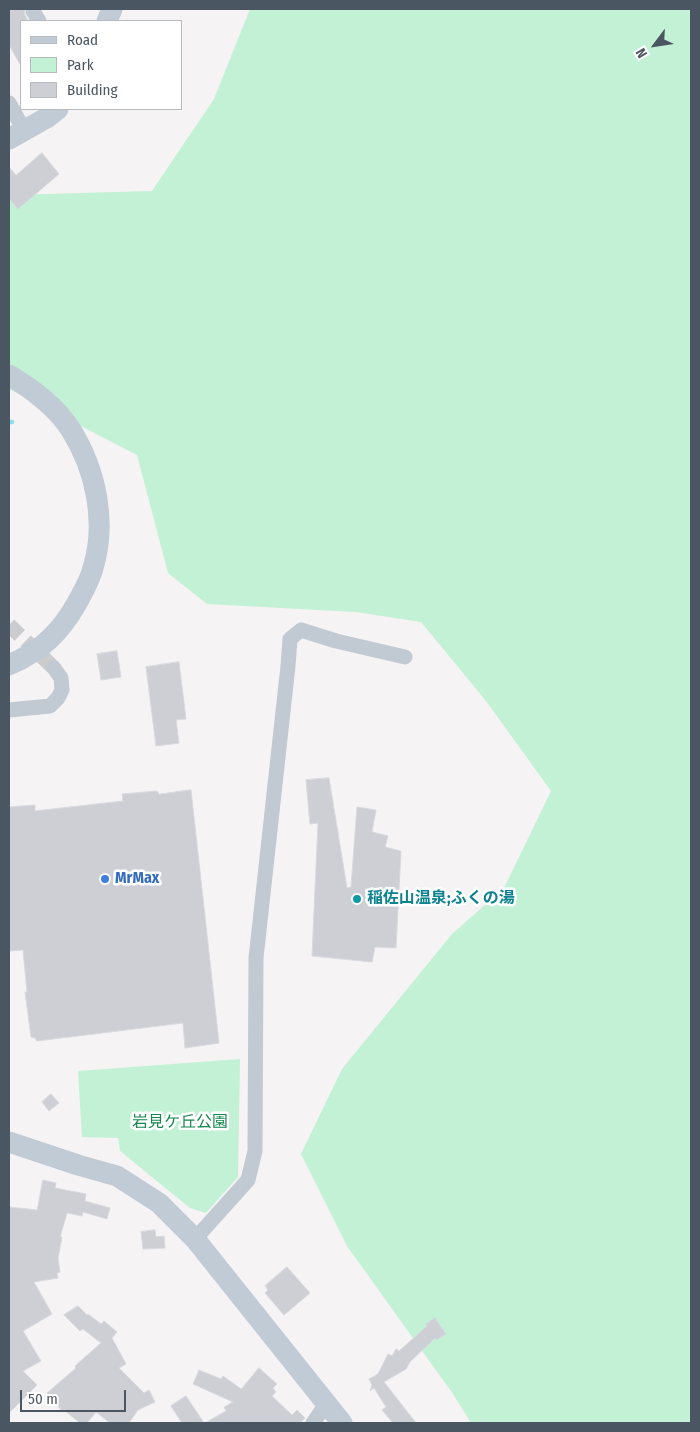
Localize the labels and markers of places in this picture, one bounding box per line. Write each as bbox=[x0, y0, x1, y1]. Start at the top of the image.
place label: MrMax bbox=[115, 869, 159, 889]
marker: MrMax bbox=[99, 873, 111, 885]
place label: 稲佐山温泉;ふくの湯 bbox=[367, 889, 515, 909]
marker: 稲佐山温泉;ふくの湯 bbox=[351, 893, 363, 905]

